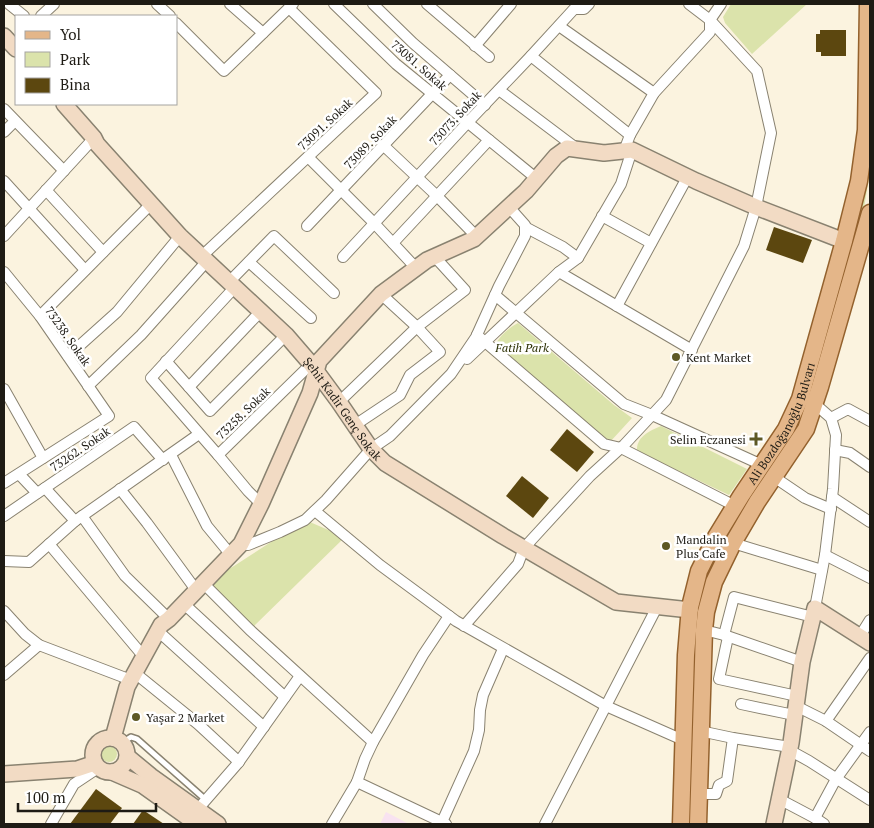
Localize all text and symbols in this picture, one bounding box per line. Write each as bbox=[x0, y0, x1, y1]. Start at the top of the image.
legend bbox=[15, 15, 178, 105]
text: Yol bbox=[60, 24, 81, 44]
street label: 73081. Sokak bbox=[388, 37, 451, 94]
text: Park bbox=[60, 49, 90, 69]
text: Bina bbox=[60, 74, 91, 94]
street label: 73073. Sokak bbox=[426, 87, 485, 148]
street label: 73091. Sokak bbox=[295, 94, 356, 153]
street label: 73089. Sokak bbox=[341, 111, 400, 172]
street label: 73238. Sokak bbox=[42, 303, 94, 369]
park label: Fatih Park bbox=[494, 340, 549, 355]
place label: Kent Market bbox=[686, 350, 752, 365]
marker: Kent Market bbox=[670, 351, 682, 363]
street label: Şehit Kadir Genç Sokak bbox=[301, 354, 386, 464]
street label: Ali Bozdoğanoğlu Bulvarı bbox=[744, 360, 817, 487]
street label: 73258. Sokak bbox=[213, 383, 274, 442]
street label: 73262. Sokak bbox=[47, 423, 114, 475]
place label: Selin Eczanesi bbox=[670, 432, 746, 447]
marker: Selin Eczanesi bbox=[750, 433, 762, 445]
place label: Mandalin Plus Cafe bbox=[676, 532, 727, 561]
marker: Mandalin Plus Cafe bbox=[660, 540, 672, 552]
place label: Yaşar 2 Market bbox=[146, 710, 225, 725]
marker: Yaşar 2 Market bbox=[130, 711, 142, 723]
scale bar bbox=[18, 780, 155, 812]
text: 100 m bbox=[25, 787, 66, 807]

